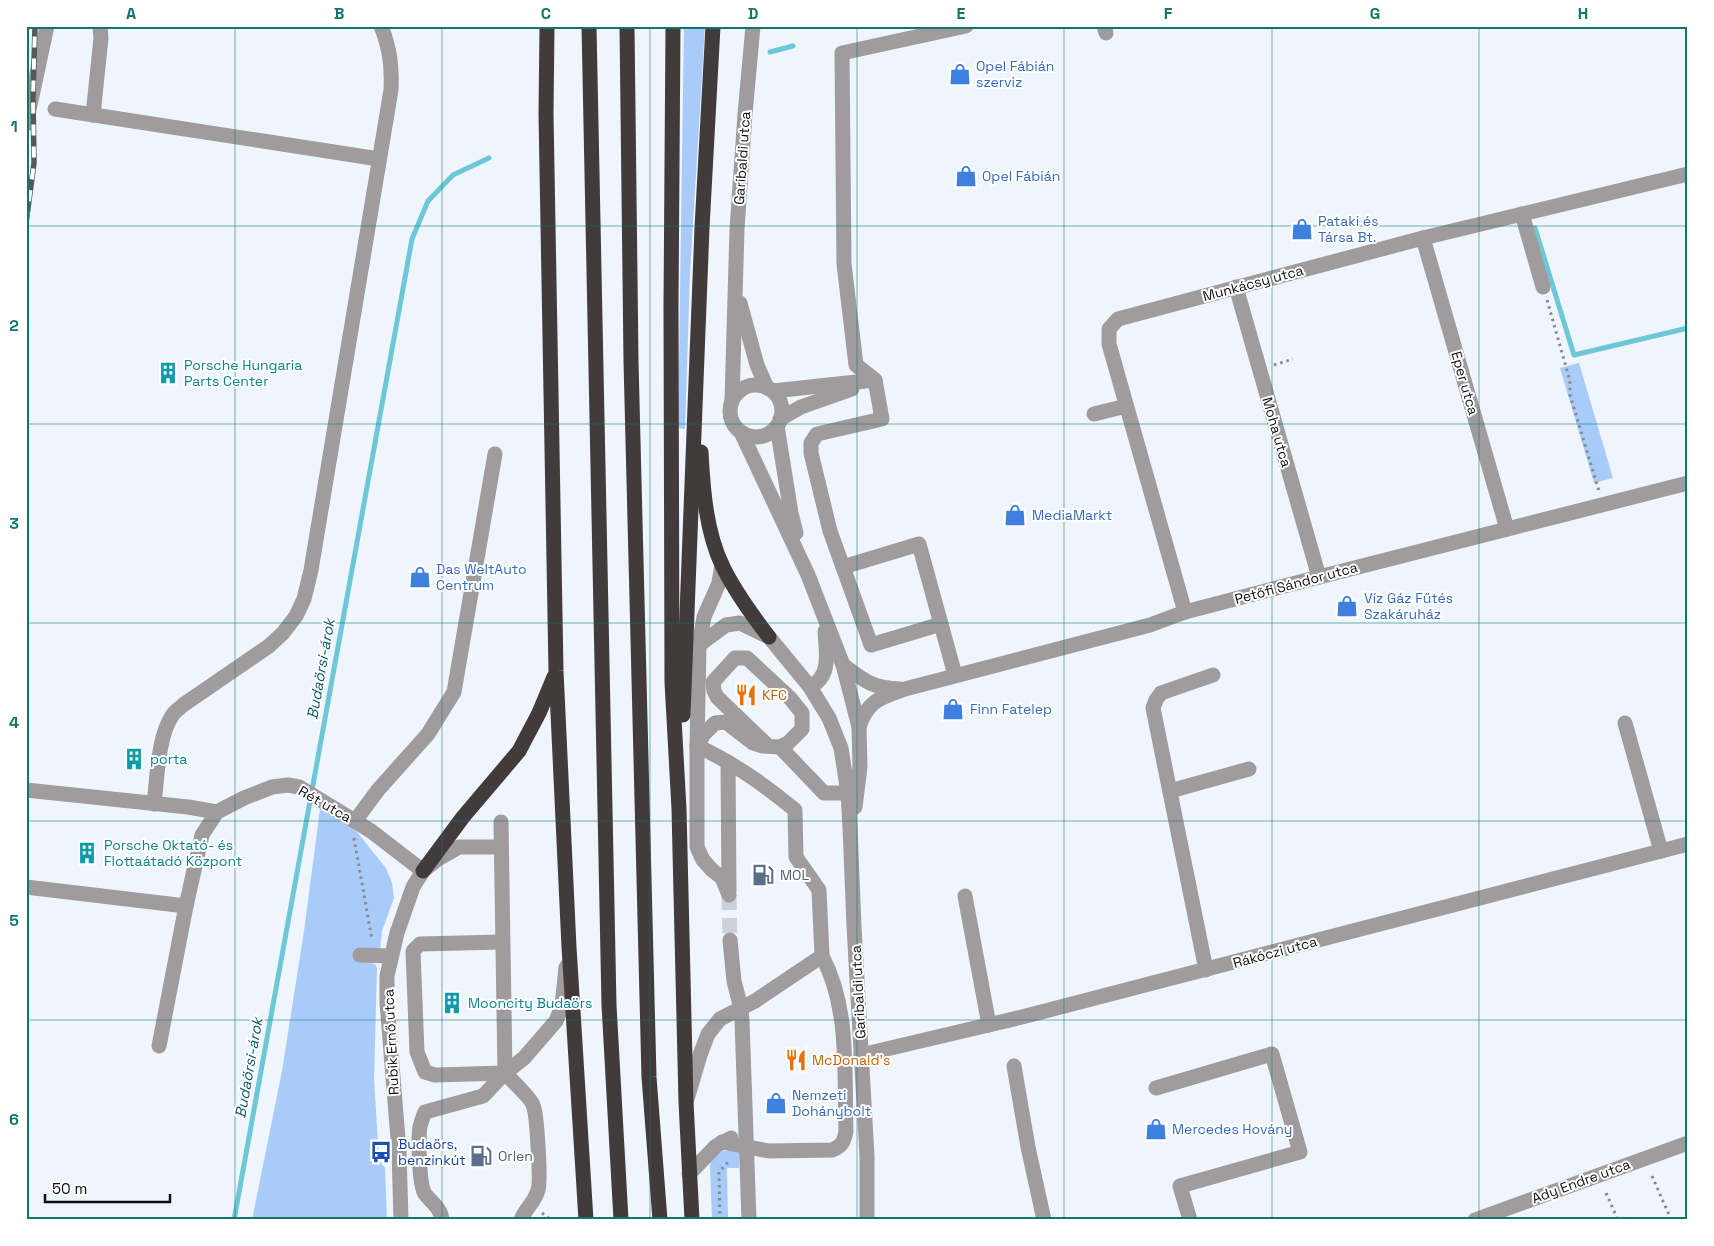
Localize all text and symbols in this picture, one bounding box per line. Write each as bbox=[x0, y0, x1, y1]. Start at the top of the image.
text: A bbox=[126, 3, 136, 24]
text: B bbox=[334, 3, 344, 24]
text: C bbox=[541, 3, 551, 24]
text: D bbox=[748, 3, 758, 24]
text: E bbox=[957, 3, 966, 24]
text: F bbox=[1164, 3, 1173, 24]
text: G bbox=[1370, 3, 1380, 24]
text: H bbox=[1578, 3, 1588, 24]
place label: Opel Fábián szerviz bbox=[976, 57, 1054, 91]
shop icon: Opel Fábián szerviz bbox=[947, 61, 973, 87]
street label: Garibaldi utca bbox=[730, 111, 754, 205]
text: 1 bbox=[10, 116, 18, 137]
shop icon: Opel Fábián bbox=[953, 163, 979, 189]
place label: Opel Fábián bbox=[982, 167, 1060, 185]
place label: Pataki és Társa Bt. bbox=[1318, 212, 1379, 246]
shop icon: Pataki és Társa Bt. bbox=[1289, 216, 1315, 242]
street label: Munkácsy utca bbox=[1201, 261, 1305, 305]
text: 2 bbox=[9, 315, 19, 336]
street label: Eper utca bbox=[1447, 349, 1483, 417]
place label: Porsche Hungaria Parts Center bbox=[184, 356, 302, 390]
building icon: Porsche Hungaria Parts Center bbox=[155, 360, 181, 386]
street label: Moha utca bbox=[1258, 395, 1296, 469]
shop icon: MediaMarkt bbox=[1002, 502, 1028, 528]
place label: MediaMarkt bbox=[1032, 506, 1112, 524]
text: 3 bbox=[9, 513, 19, 534]
street label: Petőfi Sándor utca bbox=[1233, 558, 1359, 608]
place label: Das WeltAuto Centrum bbox=[436, 560, 527, 594]
shop icon: Das WeltAuto Centrum bbox=[407, 564, 433, 590]
place label: Víz Gáz Fűtés Szakáruház bbox=[1364, 589, 1453, 623]
shop icon: Víz Gáz Fűtés Szakáruház bbox=[1334, 593, 1360, 619]
water label: Budaörsi-árok bbox=[302, 615, 339, 721]
restaurant icon: KFC bbox=[733, 682, 759, 708]
place label: KFC bbox=[762, 686, 787, 704]
shop icon: Finn Fatelep bbox=[940, 696, 966, 722]
place label: Finn Fatelep bbox=[970, 700, 1052, 718]
text: 4 bbox=[9, 712, 19, 733]
building icon: porta bbox=[121, 746, 147, 772]
place label: porta bbox=[150, 750, 187, 768]
street label: Rét utca bbox=[295, 782, 355, 826]
place label: Porsche Oktató- és Flottaátadó Központ bbox=[104, 836, 242, 870]
building icon: Porsche Oktató- és Flottaátadó Központ bbox=[74, 840, 100, 866]
fuel station icon: MOL bbox=[750, 862, 776, 888]
place label: MOL bbox=[780, 866, 809, 884]
text: 5 bbox=[9, 910, 19, 931]
street label: Rákóczi utca bbox=[1231, 932, 1319, 972]
street label: Garibaldi utca bbox=[847, 945, 869, 1039]
street label: Rubik Ernő utca bbox=[379, 989, 403, 1095]
building icon: Mooncity Budaörs bbox=[439, 990, 465, 1016]
place label: Mooncity Budaörs bbox=[468, 994, 592, 1012]
water label: Budaörsi-árok bbox=[230, 1014, 267, 1120]
restaurant icon: McDonald's bbox=[783, 1047, 809, 1073]
place label: McDonald's bbox=[812, 1051, 890, 1069]
place label: Nemzeti Dohánybolt bbox=[792, 1086, 871, 1120]
shop icon: Nemzeti Dohánybolt bbox=[763, 1090, 789, 1116]
text: 6 bbox=[9, 1109, 19, 1130]
shop icon: Mercedes Hovány bbox=[1143, 1116, 1169, 1142]
place label: Mercedes Hovány bbox=[1172, 1120, 1292, 1138]
place label: Budaörs, benzinkút bbox=[398, 1135, 466, 1169]
bus stop icon: Budaörs, benzinkút bbox=[368, 1139, 394, 1165]
fuel station icon: Orlen bbox=[468, 1143, 494, 1169]
place label: Orlen bbox=[498, 1147, 533, 1165]
street label: Ady Endre utca bbox=[1529, 1155, 1633, 1207]
scale bar bbox=[45, 1171, 170, 1203]
text: 50 m bbox=[52, 1179, 87, 1198]

